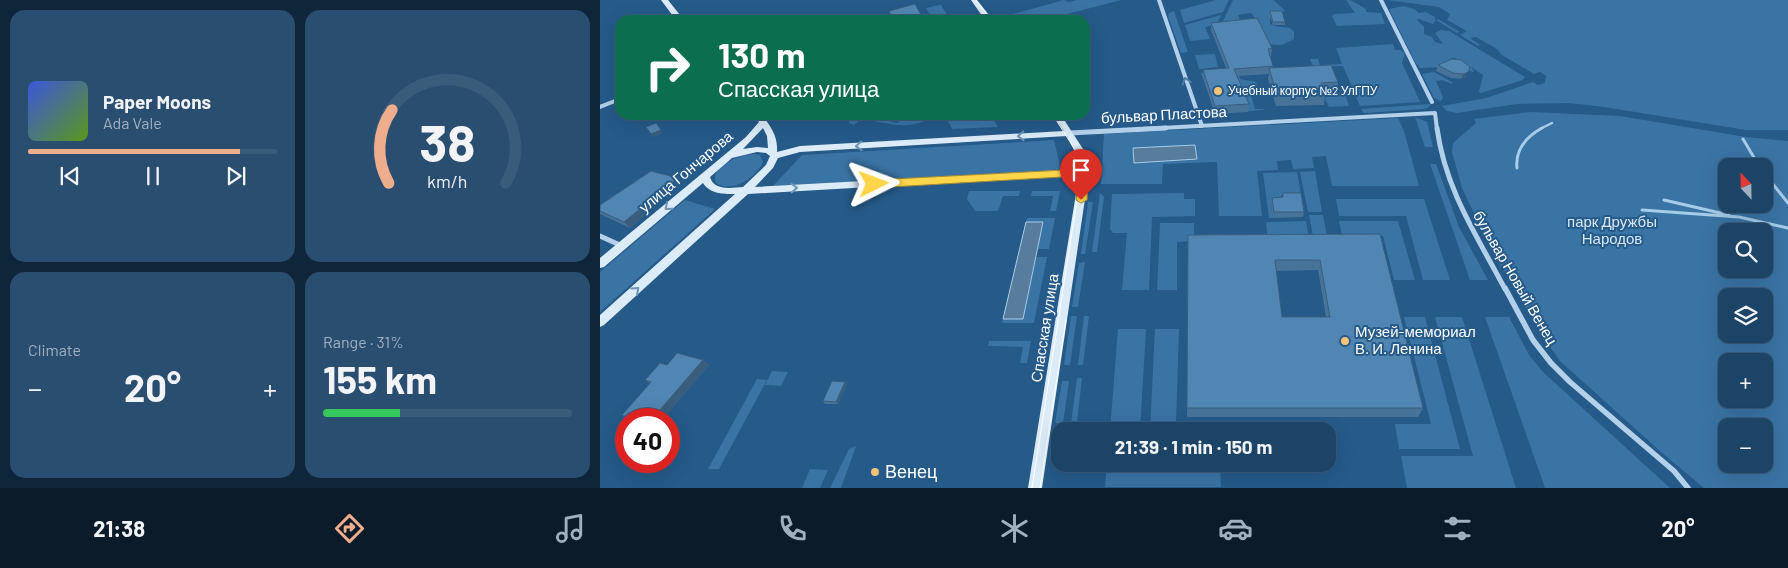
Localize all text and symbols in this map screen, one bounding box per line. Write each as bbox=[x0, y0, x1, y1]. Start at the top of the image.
text: 130 m bbox=[718, 33, 805, 75]
icon: right bbox=[635, 35, 700, 100]
text: Спасская улица bbox=[718, 75, 879, 101]
one-way arrow bbox=[1181, 77, 1191, 85]
place label: Учебный корпус №2 УлГПУ bbox=[1228, 83, 1378, 98]
marker: Учебный корпус №2 УлГПУ bbox=[1212, 85, 1224, 97]
text: Paper Moons bbox=[103, 90, 211, 113]
street label: бульвар Пластова bbox=[1101, 102, 1228, 126]
text: 38 bbox=[419, 110, 476, 172]
text: Ada Vale bbox=[103, 113, 162, 132]
street label: улица Гончарова bbox=[635, 126, 736, 216]
one-way arrow bbox=[1017, 131, 1025, 142]
one-way arrow bbox=[855, 140, 863, 151]
pin bbox=[1060, 149, 1102, 200]
icon: arrive bbox=[1067, 156, 1095, 184]
position arrow bbox=[847, 157, 899, 209]
north arrow bbox=[1718, 158, 1772, 212]
map controls bbox=[1718, 158, 1773, 473]
icon: previous bbox=[56, 162, 84, 190]
icon: pause bbox=[139, 162, 167, 190]
icon: next bbox=[222, 162, 250, 190]
text: km/h bbox=[427, 170, 468, 192]
one-way arrow bbox=[790, 183, 798, 194]
one-way arrow bbox=[664, 202, 673, 211]
street label: бульвар Новый Венец bbox=[1470, 207, 1562, 348]
park label: парк Дружбы Народов bbox=[1567, 212, 1657, 247]
button: search bbox=[1718, 223, 1773, 278]
street label: Спасская улица bbox=[1027, 272, 1062, 384]
one-way arrow bbox=[631, 286, 640, 295]
button: layers bbox=[1718, 288, 1773, 343]
place label: Музей-мемориал В. И. Ленина bbox=[1355, 322, 1476, 357]
text: Range · 31% bbox=[323, 332, 404, 351]
marker: Музей-мемориал В. И. Ленина bbox=[1339, 335, 1351, 347]
text: Climate bbox=[28, 340, 81, 359]
button: + bbox=[1718, 353, 1773, 408]
text: 155 km bbox=[323, 356, 437, 402]
text: 20° bbox=[124, 364, 181, 410]
text: − bbox=[28, 371, 42, 405]
text: + bbox=[263, 371, 277, 405]
speed limit sign: 40 bbox=[615, 408, 680, 473]
button: − bbox=[1718, 418, 1773, 473]
text: 21:39 · 1 min · 150 m bbox=[1115, 435, 1272, 458]
place label: Венец bbox=[885, 460, 937, 482]
marker: Венец bbox=[869, 466, 881, 478]
icon: directions bbox=[332, 511, 367, 546]
icon: music bbox=[553, 511, 588, 546]
icon: phone bbox=[775, 511, 810, 546]
icon: climate bbox=[997, 511, 1032, 546]
icon: car bbox=[1218, 511, 1253, 546]
icon: filters bbox=[1440, 511, 1475, 546]
text: 21:38 bbox=[93, 515, 145, 541]
text: 20° bbox=[1661, 515, 1695, 541]

